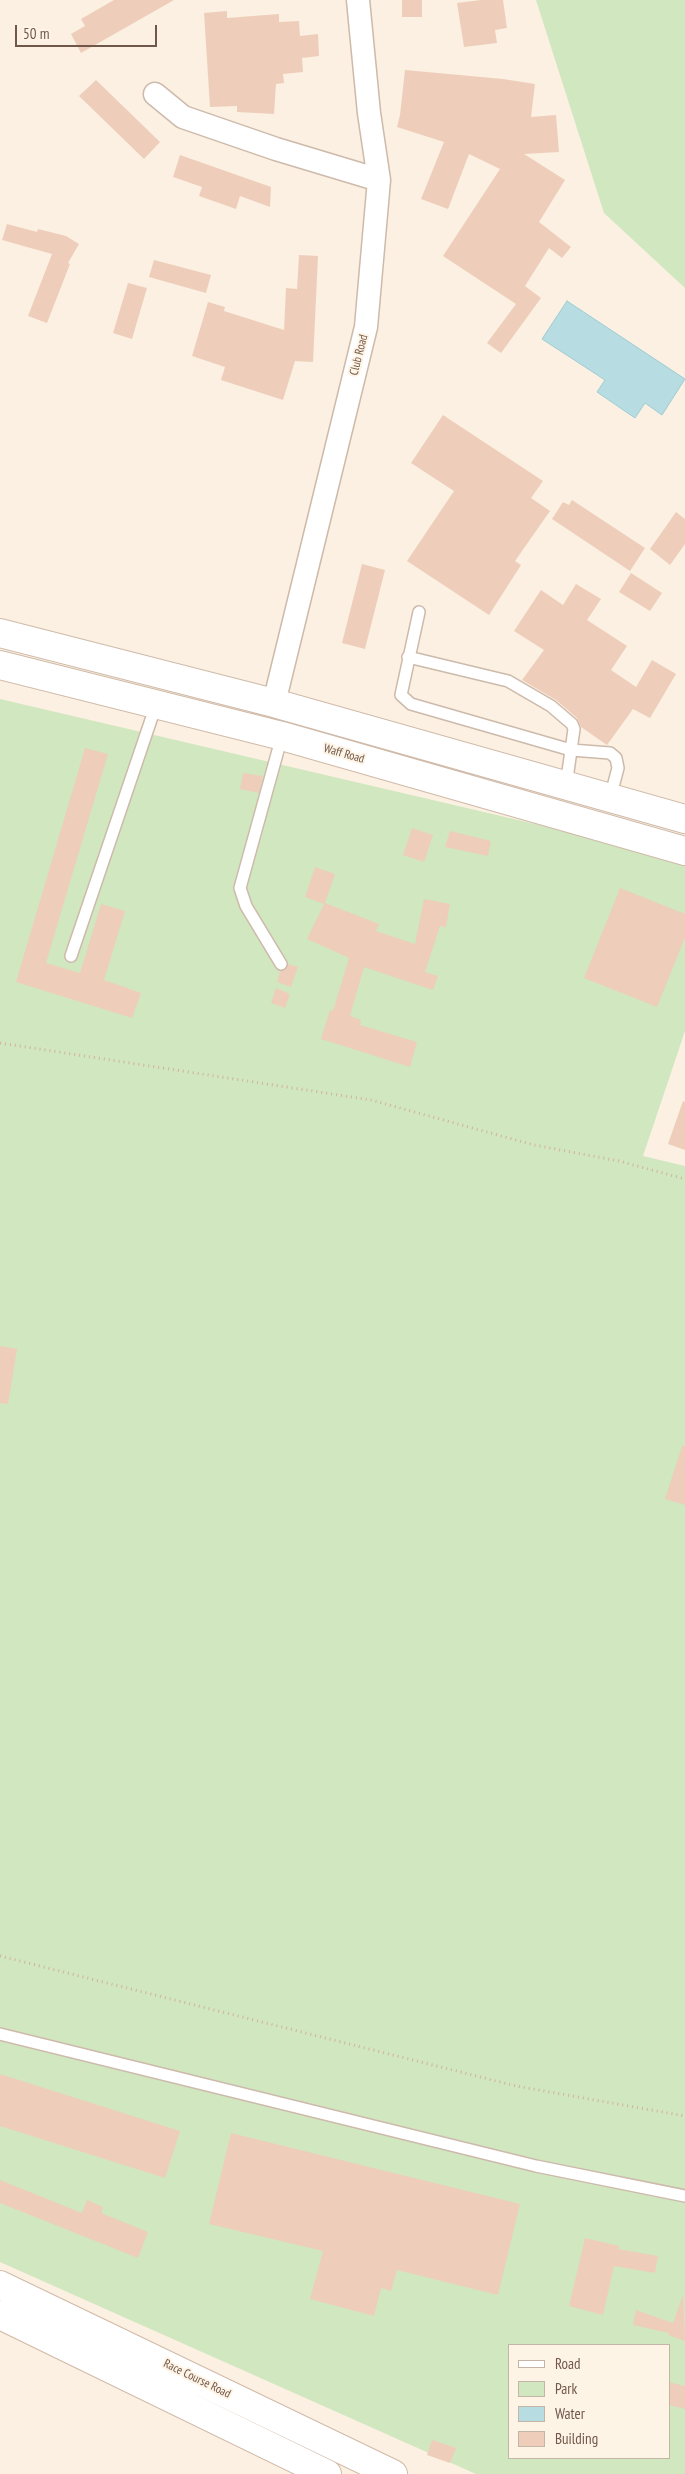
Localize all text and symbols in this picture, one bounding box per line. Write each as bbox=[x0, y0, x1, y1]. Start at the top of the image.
scale bar bbox=[18, 15, 160, 47]
text: 50 m bbox=[23, 24, 49, 43]
street label: Club Road bbox=[347, 333, 371, 377]
street label: Waff Road bbox=[322, 741, 366, 767]
legend bbox=[508, 2344, 670, 2459]
text: Road bbox=[555, 2354, 581, 2373]
street label: Race Course Road bbox=[161, 2357, 233, 2401]
text: Park bbox=[555, 2379, 577, 2398]
text: Water bbox=[555, 2404, 585, 2423]
text: Building bbox=[555, 2429, 598, 2448]

